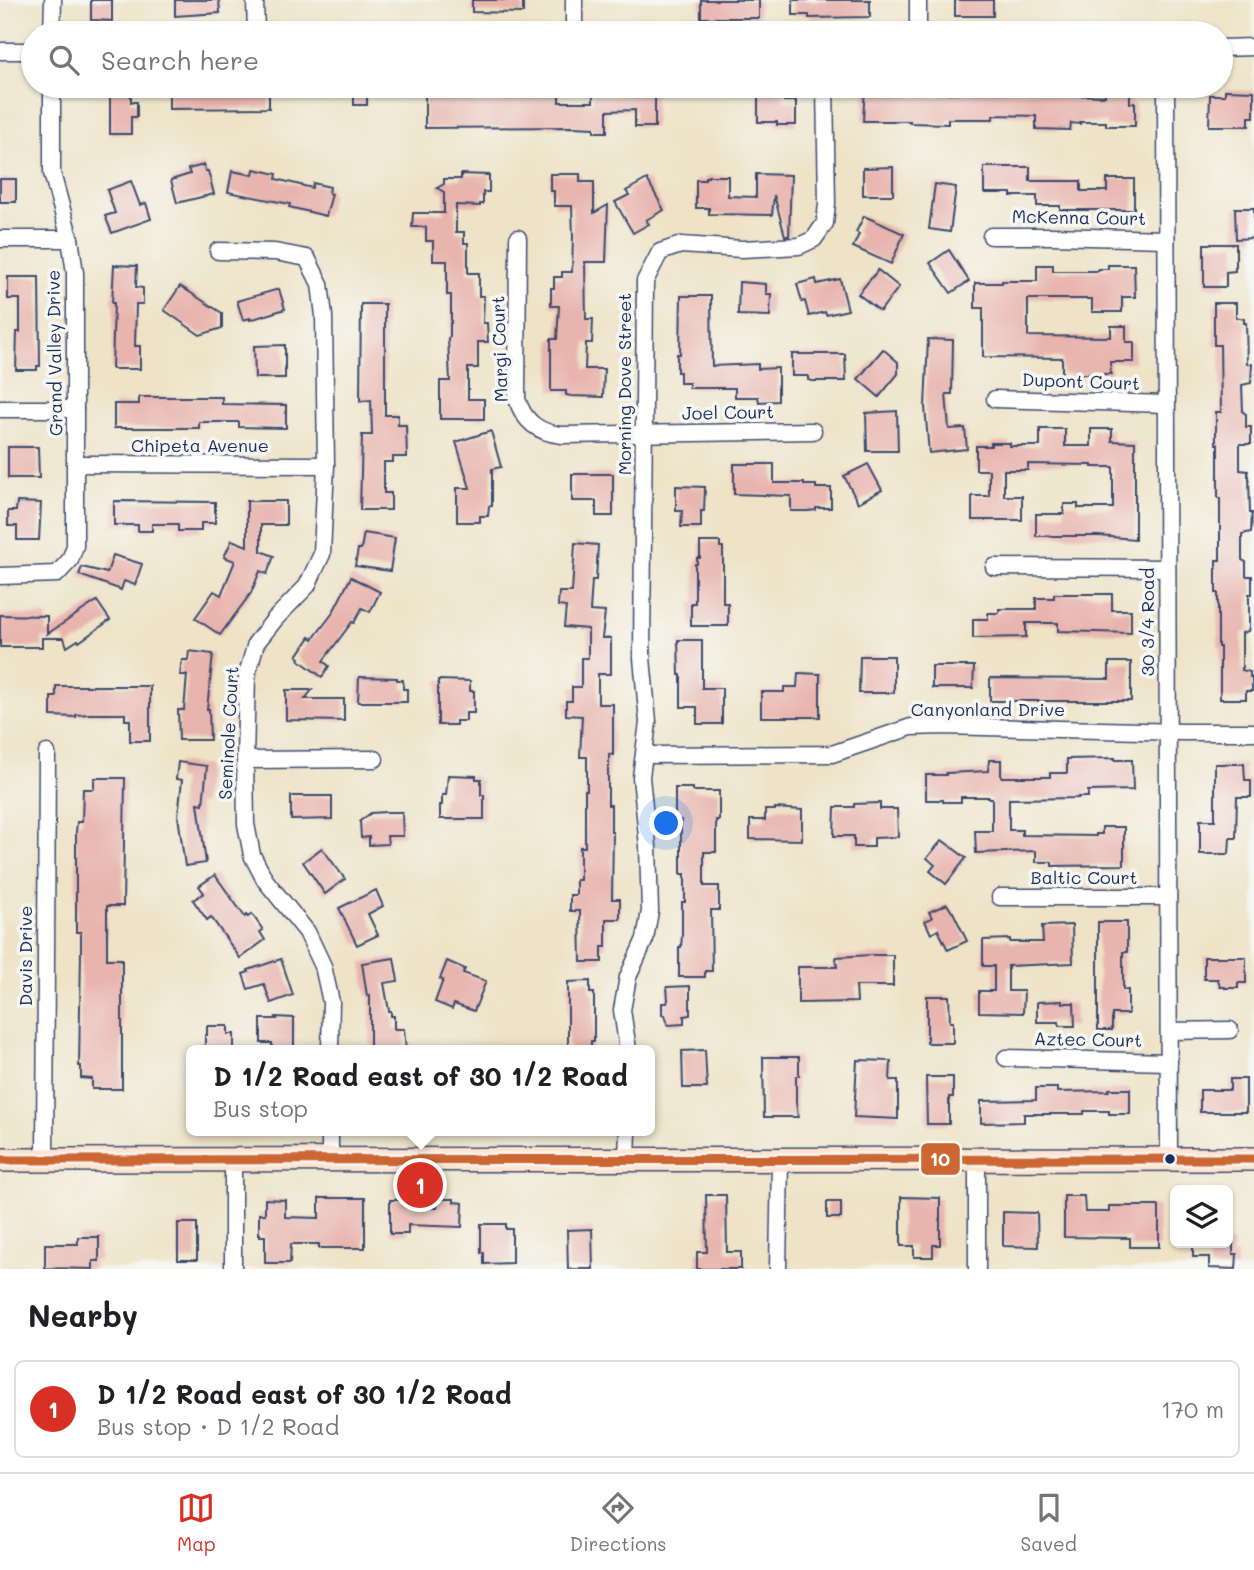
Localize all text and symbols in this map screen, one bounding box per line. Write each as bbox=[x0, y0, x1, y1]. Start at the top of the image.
search box bbox=[21, 21, 1233, 98]
icon: search bbox=[45, 41, 83, 79]
text: Search here bbox=[101, 43, 259, 77]
street label: McKenna Court bbox=[1012, 204, 1146, 230]
street label: Grand Valley Drive bbox=[41, 270, 67, 436]
street label: Morning Dove Street bbox=[612, 293, 636, 475]
street label: Margi Court bbox=[485, 295, 513, 403]
street label: Dupont Court bbox=[1022, 367, 1140, 395]
street label: Joel Court bbox=[682, 399, 774, 425]
street label: Chipeta Avenue bbox=[131, 433, 269, 457]
street label: 30 3/4 Road bbox=[1135, 568, 1159, 676]
street label: Seminole Court bbox=[213, 666, 243, 800]
street label: Canyonland Drive bbox=[911, 697, 1065, 721]
your location bbox=[649, 806, 683, 840]
street label: Baltic Court bbox=[1030, 865, 1138, 889]
street label: Davis Drive bbox=[13, 906, 37, 1006]
street label: Aztec Court bbox=[1034, 1026, 1142, 1052]
popup bbox=[186, 1045, 655, 1136]
text: D 1/2 Road east of 30 1/2 Road bbox=[213, 1059, 628, 1093]
text: Bus stop bbox=[213, 1093, 308, 1123]
line badge: 10 bbox=[920, 1142, 961, 1176]
text: 10 bbox=[930, 1146, 950, 1171]
unlabelled marker bbox=[1163, 1152, 1177, 1166]
pin: 1 bbox=[397, 1159, 443, 1211]
map controls bbox=[1170, 1185, 1233, 1248]
button: layers bbox=[1170, 1185, 1233, 1248]
text: Nearby bbox=[28, 1295, 138, 1335]
text: D 1/2 Road east of 30 1/2 Road bbox=[97, 1377, 511, 1411]
text: 1 bbox=[48, 1394, 58, 1424]
text: 170 m bbox=[1161, 1394, 1224, 1424]
text: Bus stop · D 1/2 Road bbox=[97, 1411, 339, 1441]
tab: Map bbox=[177, 1489, 216, 1556]
tab: Directions bbox=[570, 1489, 666, 1556]
tab: Saved bbox=[1021, 1489, 1077, 1556]

